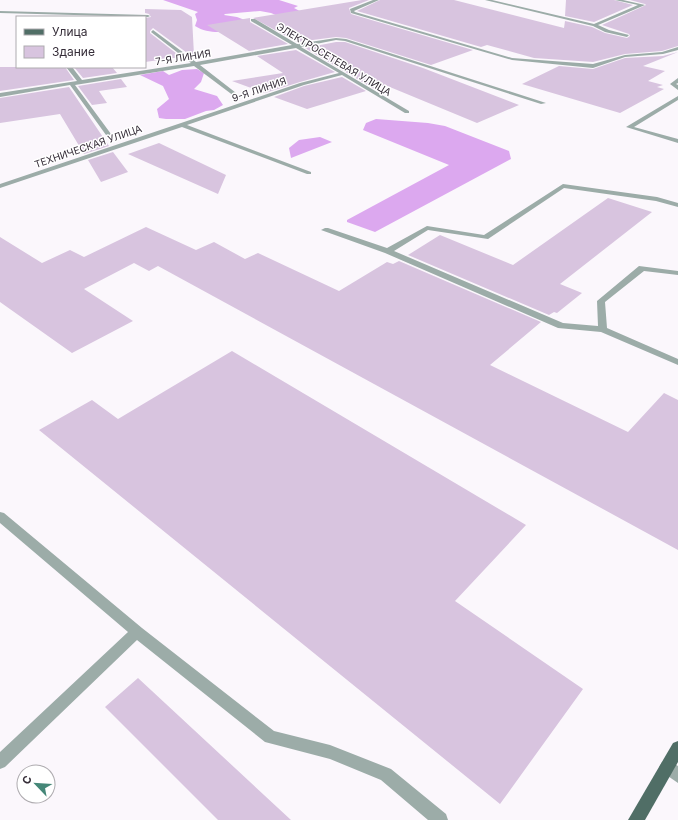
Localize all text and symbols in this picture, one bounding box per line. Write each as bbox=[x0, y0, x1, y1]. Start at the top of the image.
legend bbox=[16, 16, 146, 68]
street label: ЭЛЕКТРОСЕТЕВАЯ УЛИЦА bbox=[274, 20, 394, 98]
text: Улица bbox=[52, 24, 87, 39]
text: Здание bbox=[52, 44, 95, 59]
street label: 7-Я ЛИНИЯ bbox=[154, 47, 212, 67]
street label: 9-Я ЛИНИЯ bbox=[230, 74, 288, 104]
street label: ТЕХНИЧЕСКАЯ УЛИЦА bbox=[33, 122, 143, 170]
north arrow bbox=[16, 764, 56, 804]
text: С bbox=[19, 773, 35, 786]

